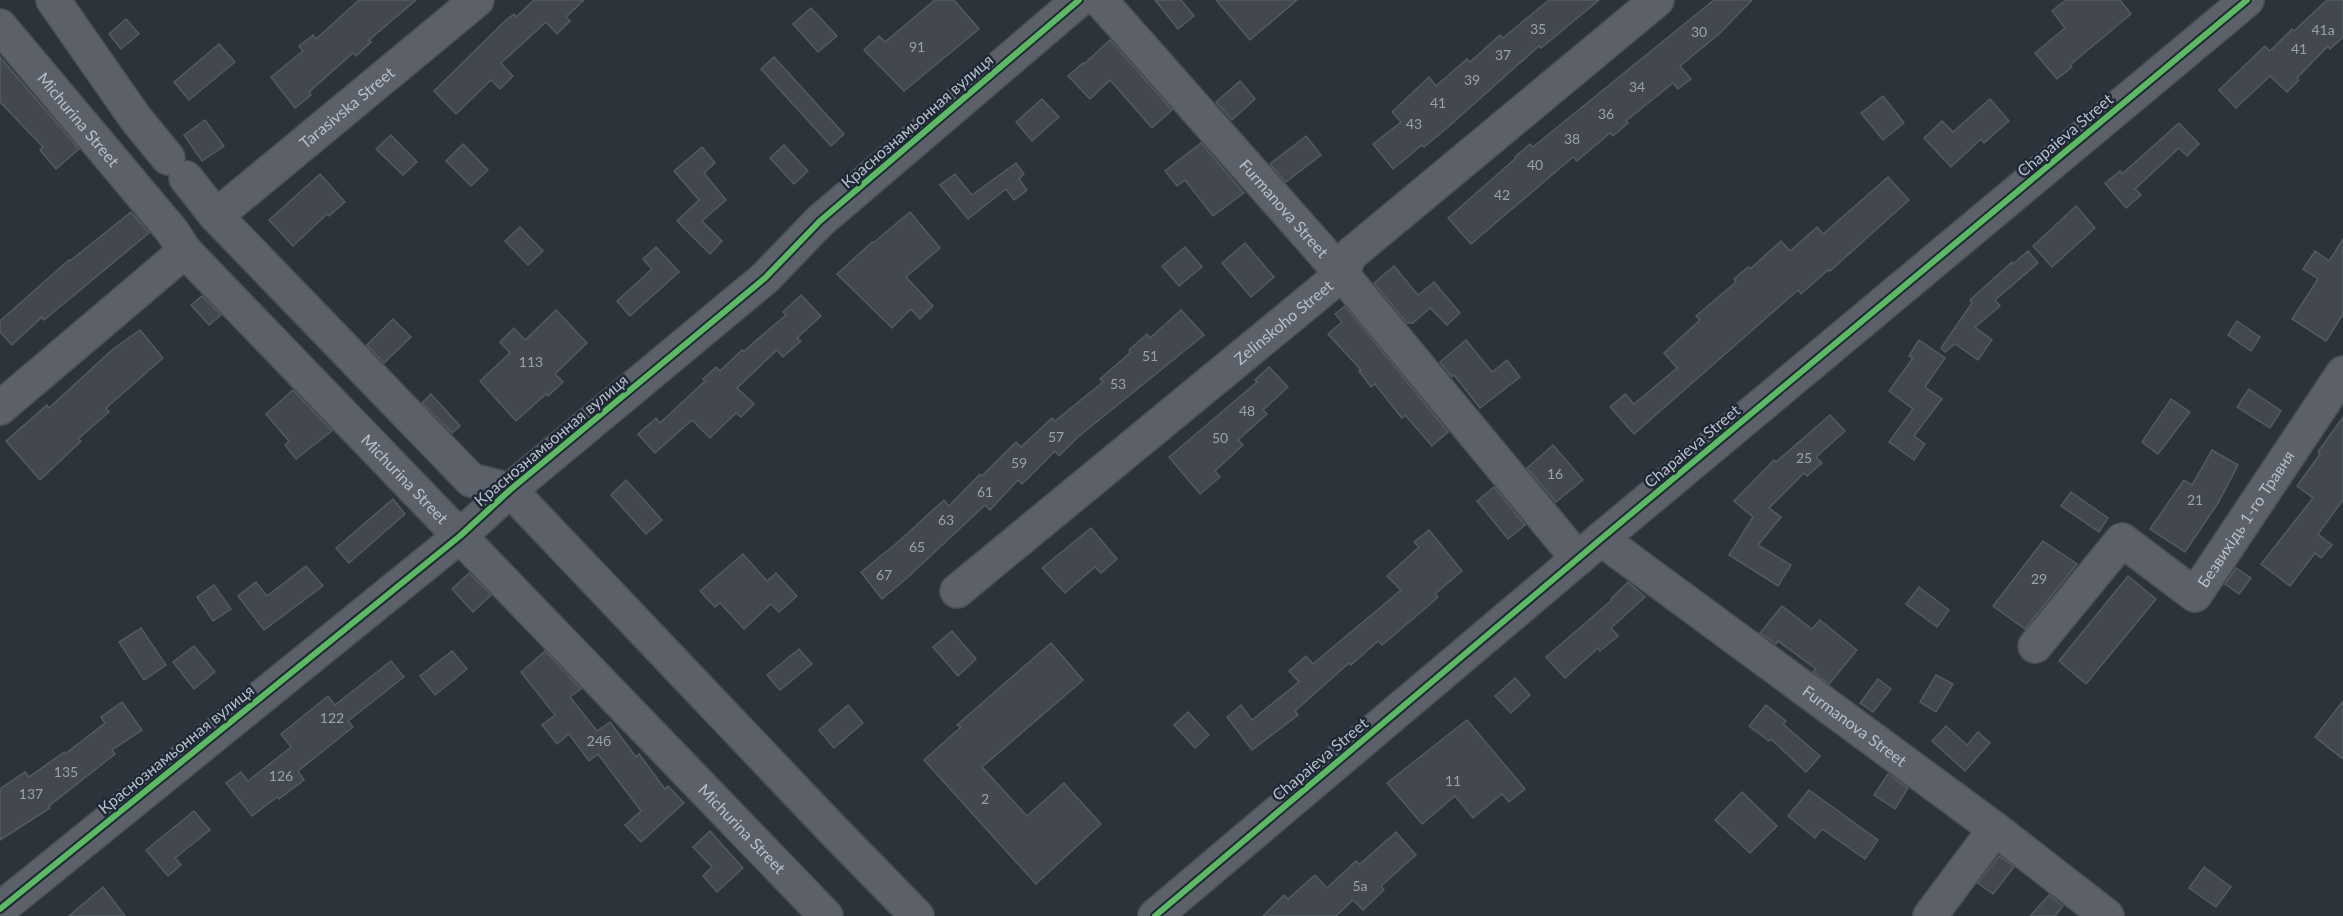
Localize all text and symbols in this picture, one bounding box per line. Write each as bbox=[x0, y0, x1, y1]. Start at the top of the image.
house number: 35 bbox=[1530, 20, 1546, 37]
house number: 41а bbox=[2311, 21, 2335, 38]
house number: 30 bbox=[1691, 23, 1707, 40]
house number: 91 bbox=[909, 38, 925, 55]
house number: 41 bbox=[2291, 40, 2307, 57]
house number: 37 bbox=[1495, 46, 1511, 63]
street label: Краснознамьонная вулиця bbox=[837, 50, 996, 192]
street label: Tarasivska Street bbox=[295, 62, 398, 152]
street label: Michurina Street bbox=[34, 68, 124, 170]
house number: 39 bbox=[1464, 71, 1480, 88]
house number: 34 bbox=[1629, 78, 1645, 95]
street label: Chapaieva Street bbox=[2013, 89, 2117, 180]
house number: 41 bbox=[1430, 94, 1446, 111]
house number: 36 bbox=[1598, 105, 1614, 122]
house number: 43 bbox=[1406, 115, 1422, 132]
house number: 38 bbox=[1564, 130, 1580, 147]
street label: Furmanova Street bbox=[1236, 155, 1333, 261]
house number: 40 bbox=[1527, 156, 1543, 173]
house number: 42 bbox=[1494, 186, 1510, 203]
street label: Zelinskoho Street bbox=[1230, 275, 1337, 368]
house number: 51 bbox=[1142, 347, 1158, 364]
house number: 113 bbox=[519, 353, 543, 370]
street label: Краснознамьонная вулиця bbox=[470, 370, 631, 509]
house number: 53 bbox=[1110, 375, 1126, 392]
street label: Chapaieva Street bbox=[1640, 400, 1744, 491]
house number: 48 bbox=[1239, 402, 1255, 419]
house number: 57 bbox=[1048, 428, 1064, 445]
house number: 50 bbox=[1212, 429, 1228, 446]
street label: Michurina Street bbox=[358, 430, 453, 527]
street label: Безвихідь 1-го Травня bbox=[2193, 447, 2298, 591]
house number: 25 bbox=[1796, 449, 1812, 466]
house number: 59 bbox=[1011, 454, 1027, 471]
house number: 16 bbox=[1547, 465, 1563, 482]
house number: 61 bbox=[977, 483, 993, 500]
house number: 21 bbox=[2187, 491, 2203, 508]
house number: 63 bbox=[938, 511, 954, 528]
house number: 65 bbox=[909, 538, 925, 555]
house number: 67 bbox=[876, 566, 892, 583]
house number: 29 bbox=[2031, 570, 2047, 587]
street label: Краснознамьонная вулиця bbox=[94, 680, 257, 817]
street label: Furmanova Street bbox=[1799, 681, 1911, 770]
house number: 122 bbox=[320, 709, 344, 726]
street label: Chapaieva Street bbox=[1268, 713, 1372, 804]
house number: 24б bbox=[587, 732, 611, 749]
house number: 135 bbox=[54, 763, 78, 780]
house number: 126 bbox=[269, 767, 293, 784]
house number: 11 bbox=[1445, 772, 1461, 789]
street label: Michurina Street bbox=[695, 780, 790, 877]
house number: 137 bbox=[19, 785, 43, 802]
house number: 2 bbox=[981, 790, 989, 807]
house number: 5а bbox=[1352, 877, 1368, 894]

